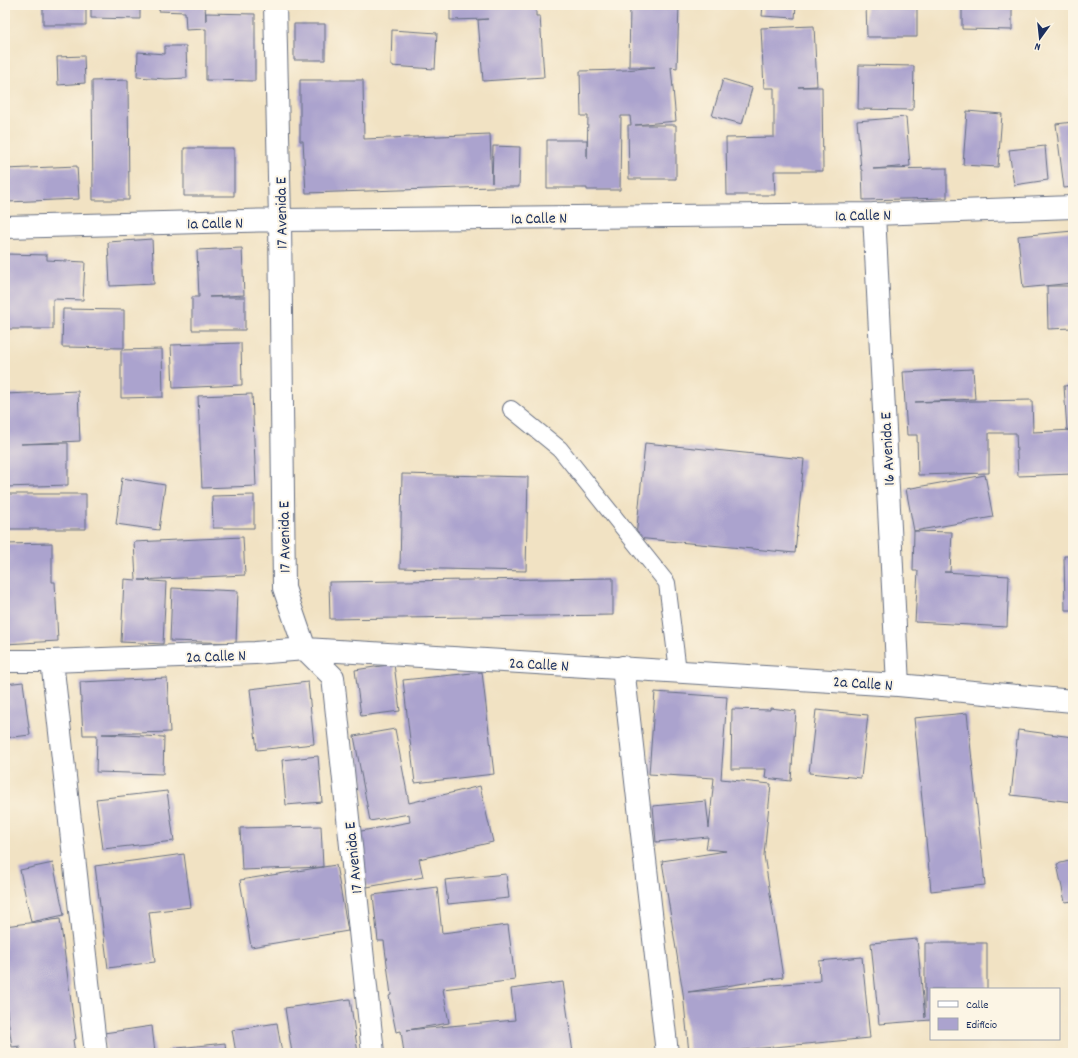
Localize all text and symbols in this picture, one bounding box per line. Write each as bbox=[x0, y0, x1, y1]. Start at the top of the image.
north arrow bbox=[1020, 18, 1060, 58]
text: N bbox=[1033, 37, 1043, 54]
street label: 17 Avenida E bbox=[270, 176, 295, 249]
street label: 1a Calle N bbox=[835, 205, 891, 228]
street label: 1a Calle N bbox=[511, 208, 567, 231]
street label: 1a Calle N bbox=[187, 213, 243, 236]
street label: 16 Avenida E bbox=[875, 411, 902, 486]
street label: 17 Avenida E bbox=[273, 500, 298, 573]
street label: 2a Calle N bbox=[186, 645, 246, 670]
street label: 2a Calle N bbox=[508, 652, 569, 679]
street label: 2a Calle N bbox=[832, 671, 894, 698]
street label: 17 Avenida E bbox=[339, 820, 370, 895]
legend bbox=[930, 988, 1060, 1040]
text: Calle bbox=[966, 997, 989, 1014]
text: Edificio bbox=[966, 1017, 997, 1034]

